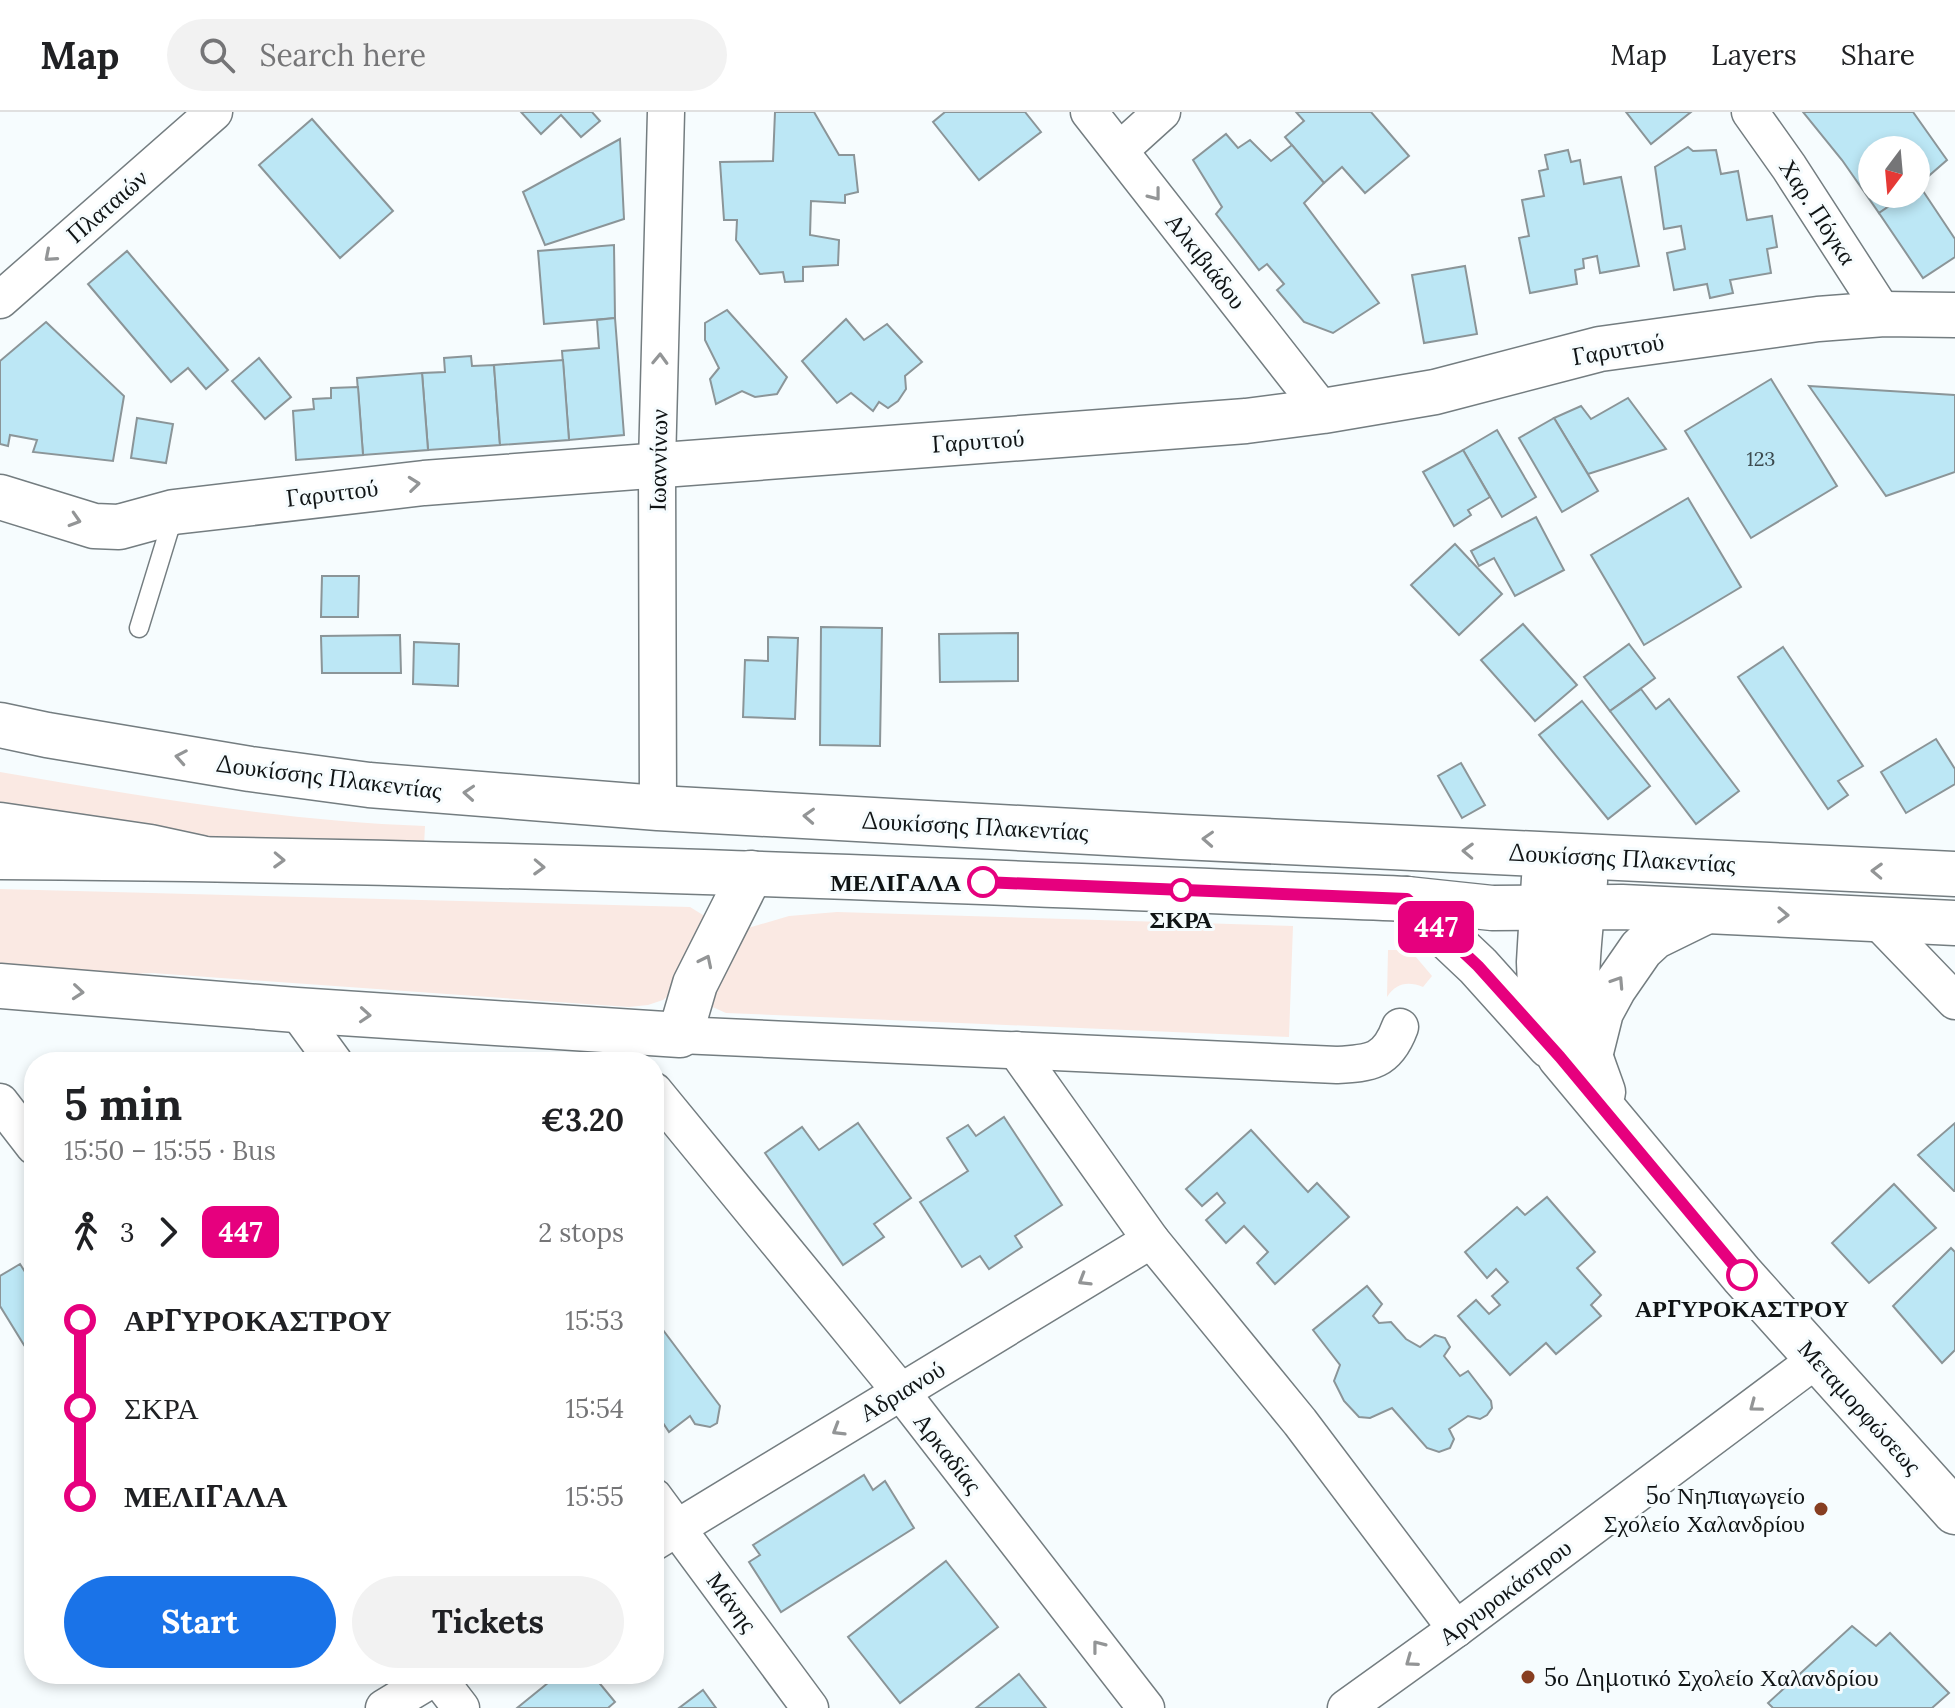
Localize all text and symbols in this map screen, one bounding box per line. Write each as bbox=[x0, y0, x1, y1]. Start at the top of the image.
search box bbox=[167, 19, 727, 91]
text: Map bbox=[40, 31, 119, 79]
icon: search bbox=[195, 33, 239, 77]
text: Search here bbox=[259, 36, 426, 74]
text: Map bbox=[1610, 37, 1667, 73]
text: Layers bbox=[1711, 37, 1797, 73]
text: Share bbox=[1841, 37, 1915, 73]
north arrow bbox=[1858, 136, 1930, 208]
map controls bbox=[1858, 136, 1930, 208]
street label: Χαρ. Πόγκα bbox=[1772, 153, 1864, 271]
street label: Πλαταιών bbox=[60, 162, 154, 250]
one-way arrow bbox=[1145, 186, 1159, 201]
street label: Αλκιβιάδου bbox=[1159, 207, 1253, 315]
one-way arrow bbox=[45, 246, 60, 261]
street label: Γαρυττού bbox=[1570, 326, 1666, 372]
one-way arrow bbox=[651, 352, 668, 365]
street label: Ιωαννίνων bbox=[642, 409, 674, 511]
street label: Γαρυττού bbox=[931, 422, 1025, 460]
house number: 123 bbox=[1747, 446, 1775, 471]
street label: Γαρυττού bbox=[284, 472, 380, 514]
one-way arrow bbox=[408, 475, 421, 492]
one-way arrow bbox=[67, 511, 81, 527]
street label: Δουκίσσης Πλακεντίας bbox=[214, 748, 444, 806]
one-way arrow bbox=[174, 750, 188, 767]
one-way arrow bbox=[462, 785, 475, 802]
street label: Δουκίσσης Πλακεντίας bbox=[861, 805, 1090, 847]
one-way arrow bbox=[802, 808, 815, 825]
one-way arrow bbox=[1201, 830, 1214, 847]
street label: Δουκίσσης Πλακεντίας bbox=[1508, 837, 1737, 879]
one-way arrow bbox=[1461, 842, 1474, 859]
one-way arrow bbox=[273, 852, 286, 869]
one-way arrow bbox=[533, 859, 546, 876]
one-way arrow bbox=[1870, 863, 1883, 880]
place label: ΜΕΛΙΓΑΛΑ bbox=[830, 867, 962, 898]
marker: ΜΕΛΙΓΑΛΑ bbox=[968, 867, 998, 897]
marker: ΣΚΡΑ bbox=[1170, 879, 1192, 901]
line badge: 447 bbox=[1390, 901, 1482, 953]
place label: ΣΚΡΑ bbox=[1150, 904, 1213, 935]
one-way arrow bbox=[1777, 906, 1790, 923]
text: 447 bbox=[1414, 909, 1458, 945]
one-way arrow bbox=[696, 955, 712, 970]
one-way arrow bbox=[1608, 977, 1623, 991]
one-way arrow bbox=[72, 983, 85, 1000]
one-way arrow bbox=[359, 1006, 372, 1023]
text: 5 min bbox=[64, 1076, 182, 1132]
text: €3.20 bbox=[541, 1101, 624, 1139]
text: 15:50 – 15:55 · Bus bbox=[64, 1134, 276, 1167]
icon: walk bbox=[64, 1210, 108, 1254]
icon: forward bbox=[146, 1210, 190, 1254]
text: 447 bbox=[218, 1214, 263, 1250]
text: 3 bbox=[120, 1216, 134, 1249]
text: 2 stops bbox=[538, 1216, 624, 1249]
marker: ΑΡΓΥΡΟΚΑΣΤΡΟΥ bbox=[1727, 1260, 1757, 1290]
one-way arrow bbox=[1078, 1271, 1093, 1286]
place label: ΑΡΓΥΡΟΚΑΣΤΡΟΥ bbox=[1635, 1293, 1849, 1324]
text: ΑΡΓΥΡΟΚΑΣΤΡΟΥ bbox=[124, 1301, 392, 1339]
text: 15:53 bbox=[565, 1304, 624, 1337]
street label: Μεταμορφώσεως bbox=[1791, 1333, 1929, 1481]
street label: Αδριανού bbox=[854, 1353, 950, 1429]
text: ΣΚΡΑ bbox=[124, 1389, 199, 1427]
text: 15:54 bbox=[566, 1392, 624, 1425]
one-way arrow bbox=[1749, 1396, 1763, 1411]
street label: Αρκαδίας bbox=[907, 1407, 989, 1500]
one-way arrow bbox=[832, 1420, 847, 1436]
text: ΜΕΛΙΓΑΛΑ bbox=[124, 1477, 287, 1515]
text: 15:55 bbox=[566, 1480, 624, 1513]
place label: 5ο Νηπιαγωγείο Σχολείο Χαλανδρίου bbox=[1604, 1480, 1805, 1539]
marker: 5ο Νηπιαγωγείο Σχολείο Χαλανδρίου bbox=[1812, 1500, 1830, 1518]
street label: Αργυροκάστρου bbox=[1432, 1532, 1578, 1652]
street label: Μάνης bbox=[700, 1566, 764, 1639]
button: Start bbox=[64, 1576, 336, 1668]
button: Tickets bbox=[352, 1576, 624, 1668]
one-way arrow bbox=[1094, 1640, 1108, 1655]
one-way arrow bbox=[1405, 1651, 1420, 1666]
place label: 5ο Δημοτικό Σχολείο Χαλανδρίου bbox=[1544, 1662, 1879, 1693]
marker: 5ο Δημοτικό Σχολείο Χαλανδρίου bbox=[1519, 1668, 1537, 1686]

